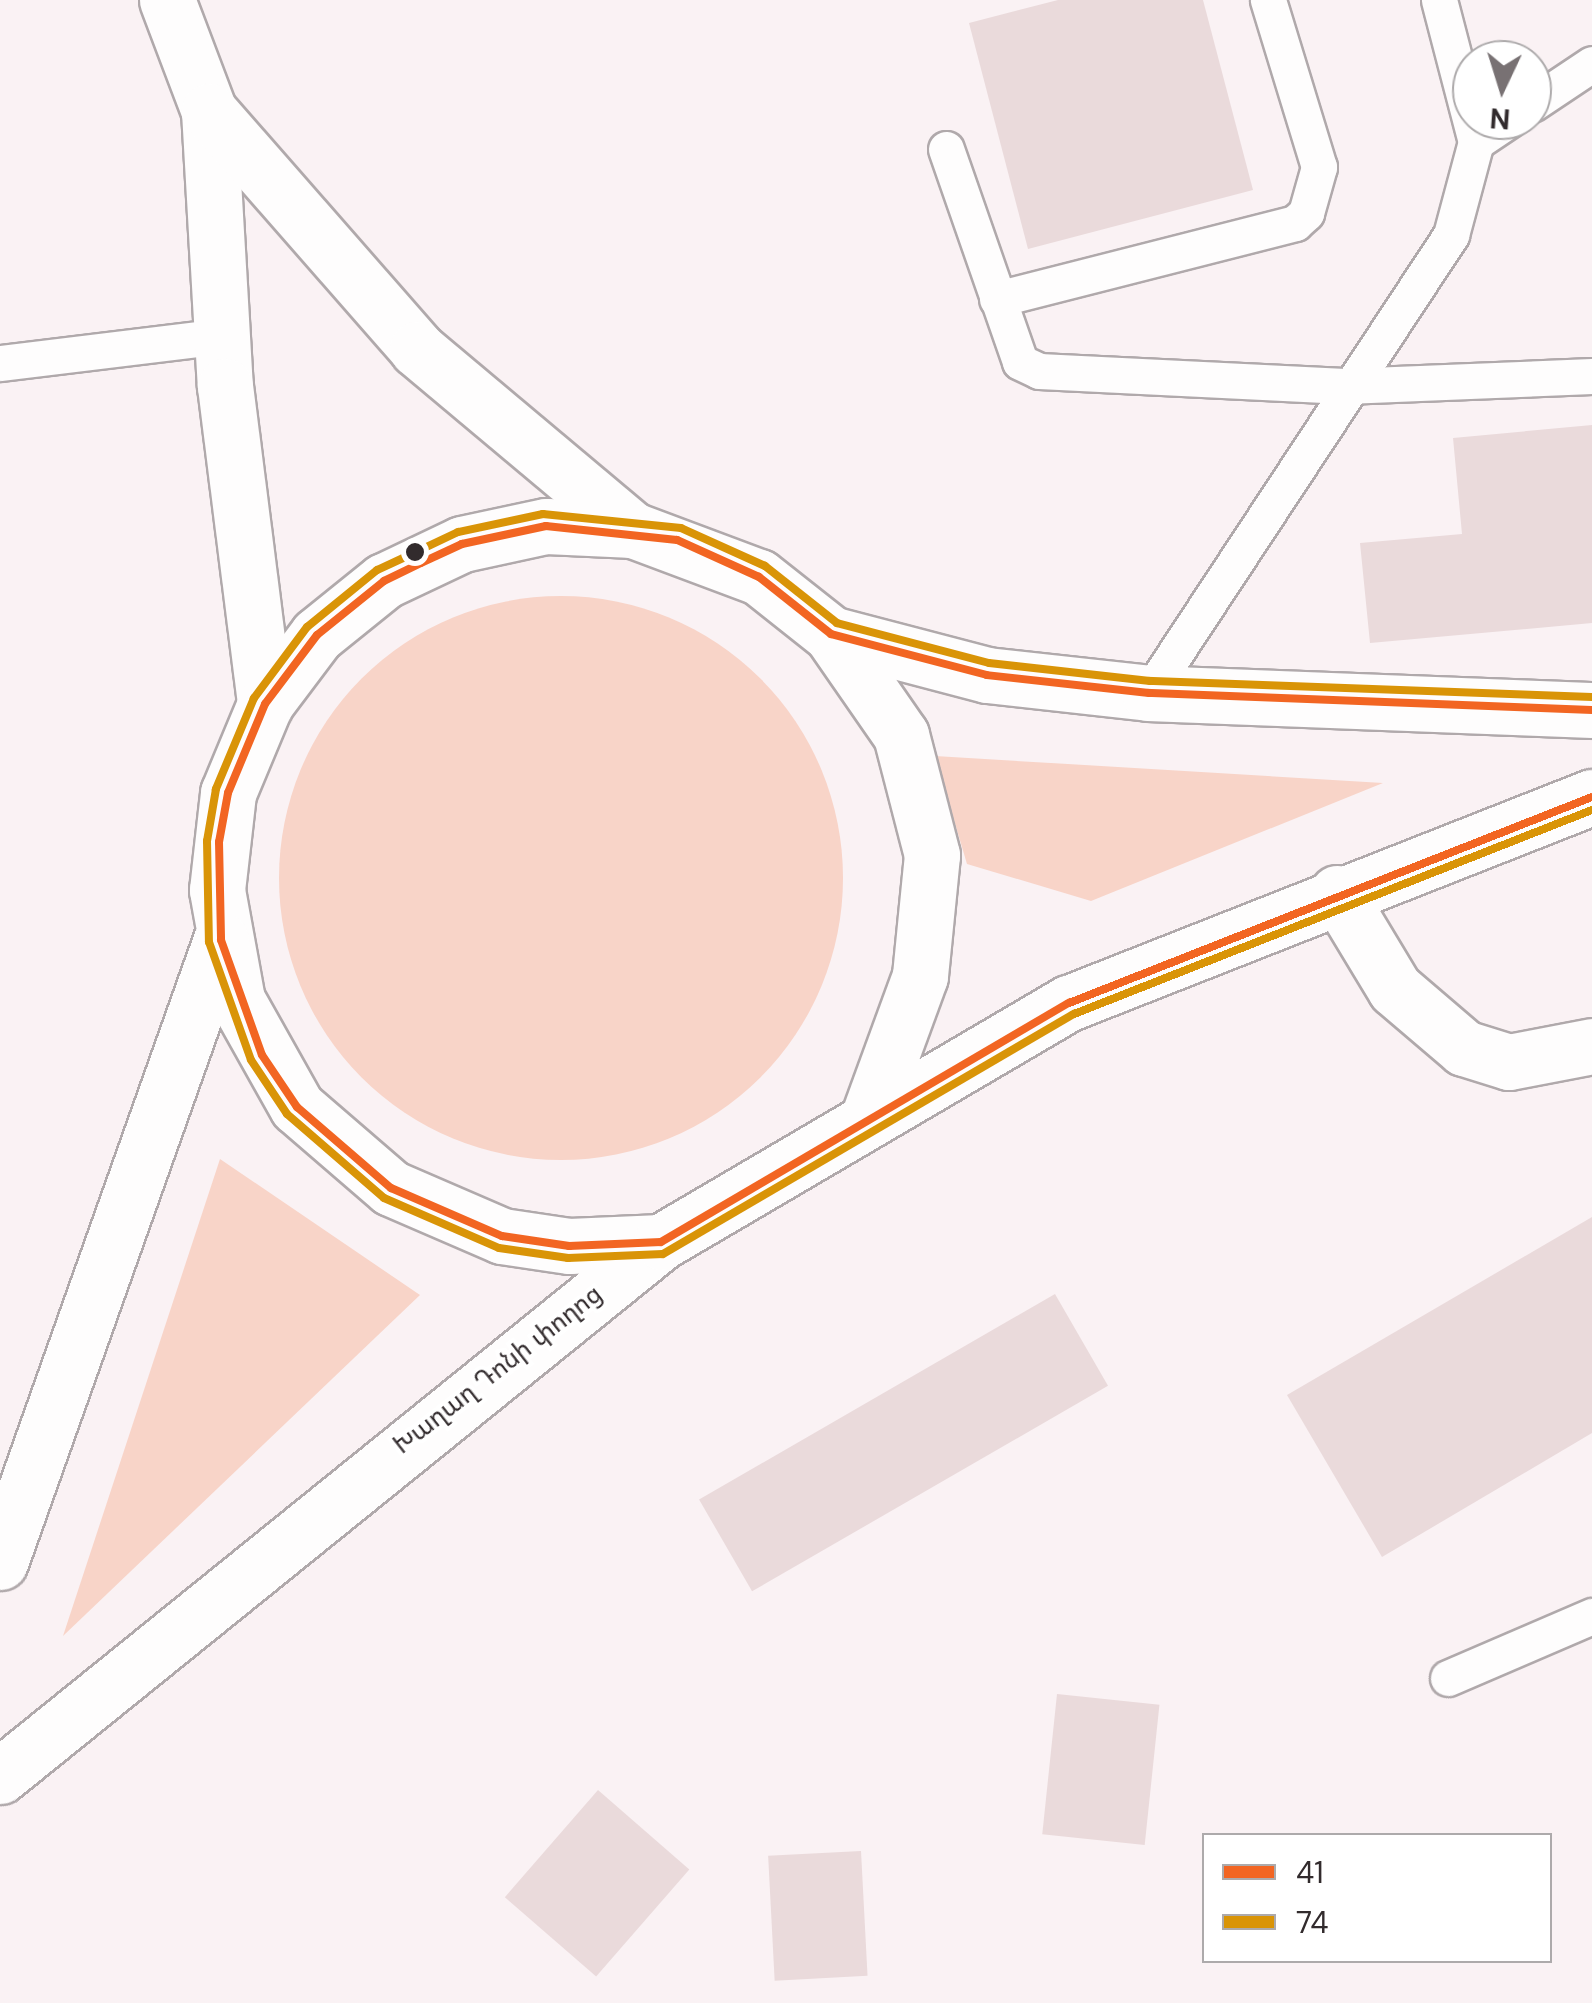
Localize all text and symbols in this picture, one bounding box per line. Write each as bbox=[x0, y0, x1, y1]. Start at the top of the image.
north arrow bbox=[1452, 40, 1552, 140]
text: N bbox=[1489, 99, 1511, 138]
unlabelled marker bbox=[405, 542, 425, 562]
street label: Խաղաղ Դոնի փողոց bbox=[388, 1279, 608, 1461]
legend bbox=[1202, 1833, 1552, 1963]
text: 41 bbox=[1296, 1853, 1324, 1892]
text: 74 bbox=[1296, 1903, 1328, 1942]

